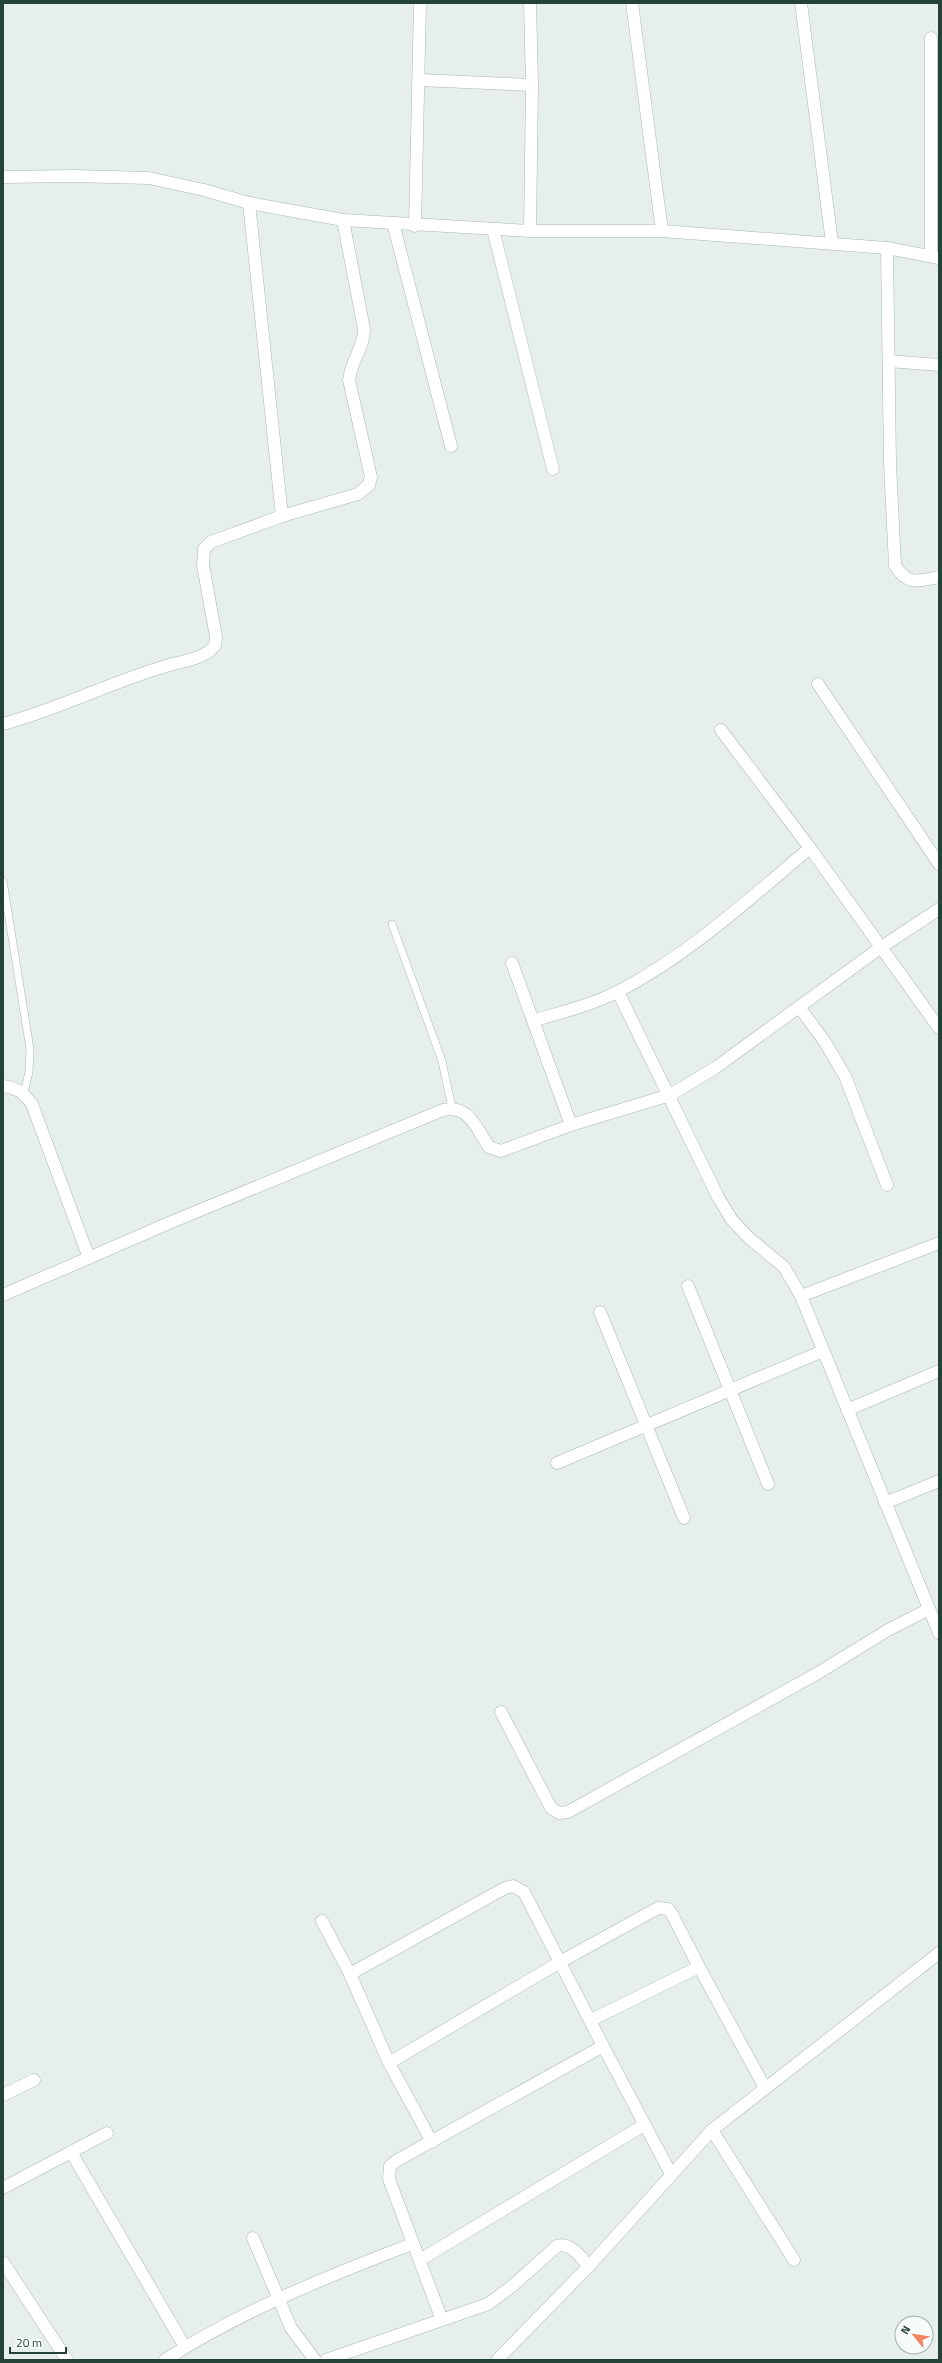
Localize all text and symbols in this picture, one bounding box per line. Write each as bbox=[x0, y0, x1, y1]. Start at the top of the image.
north arrow bbox=[894, 2315, 934, 2355]
text: N bbox=[897, 2323, 914, 2337]
scale bar bbox=[10, 2329, 66, 2355]
text: 20 m bbox=[16, 2333, 42, 2352]

